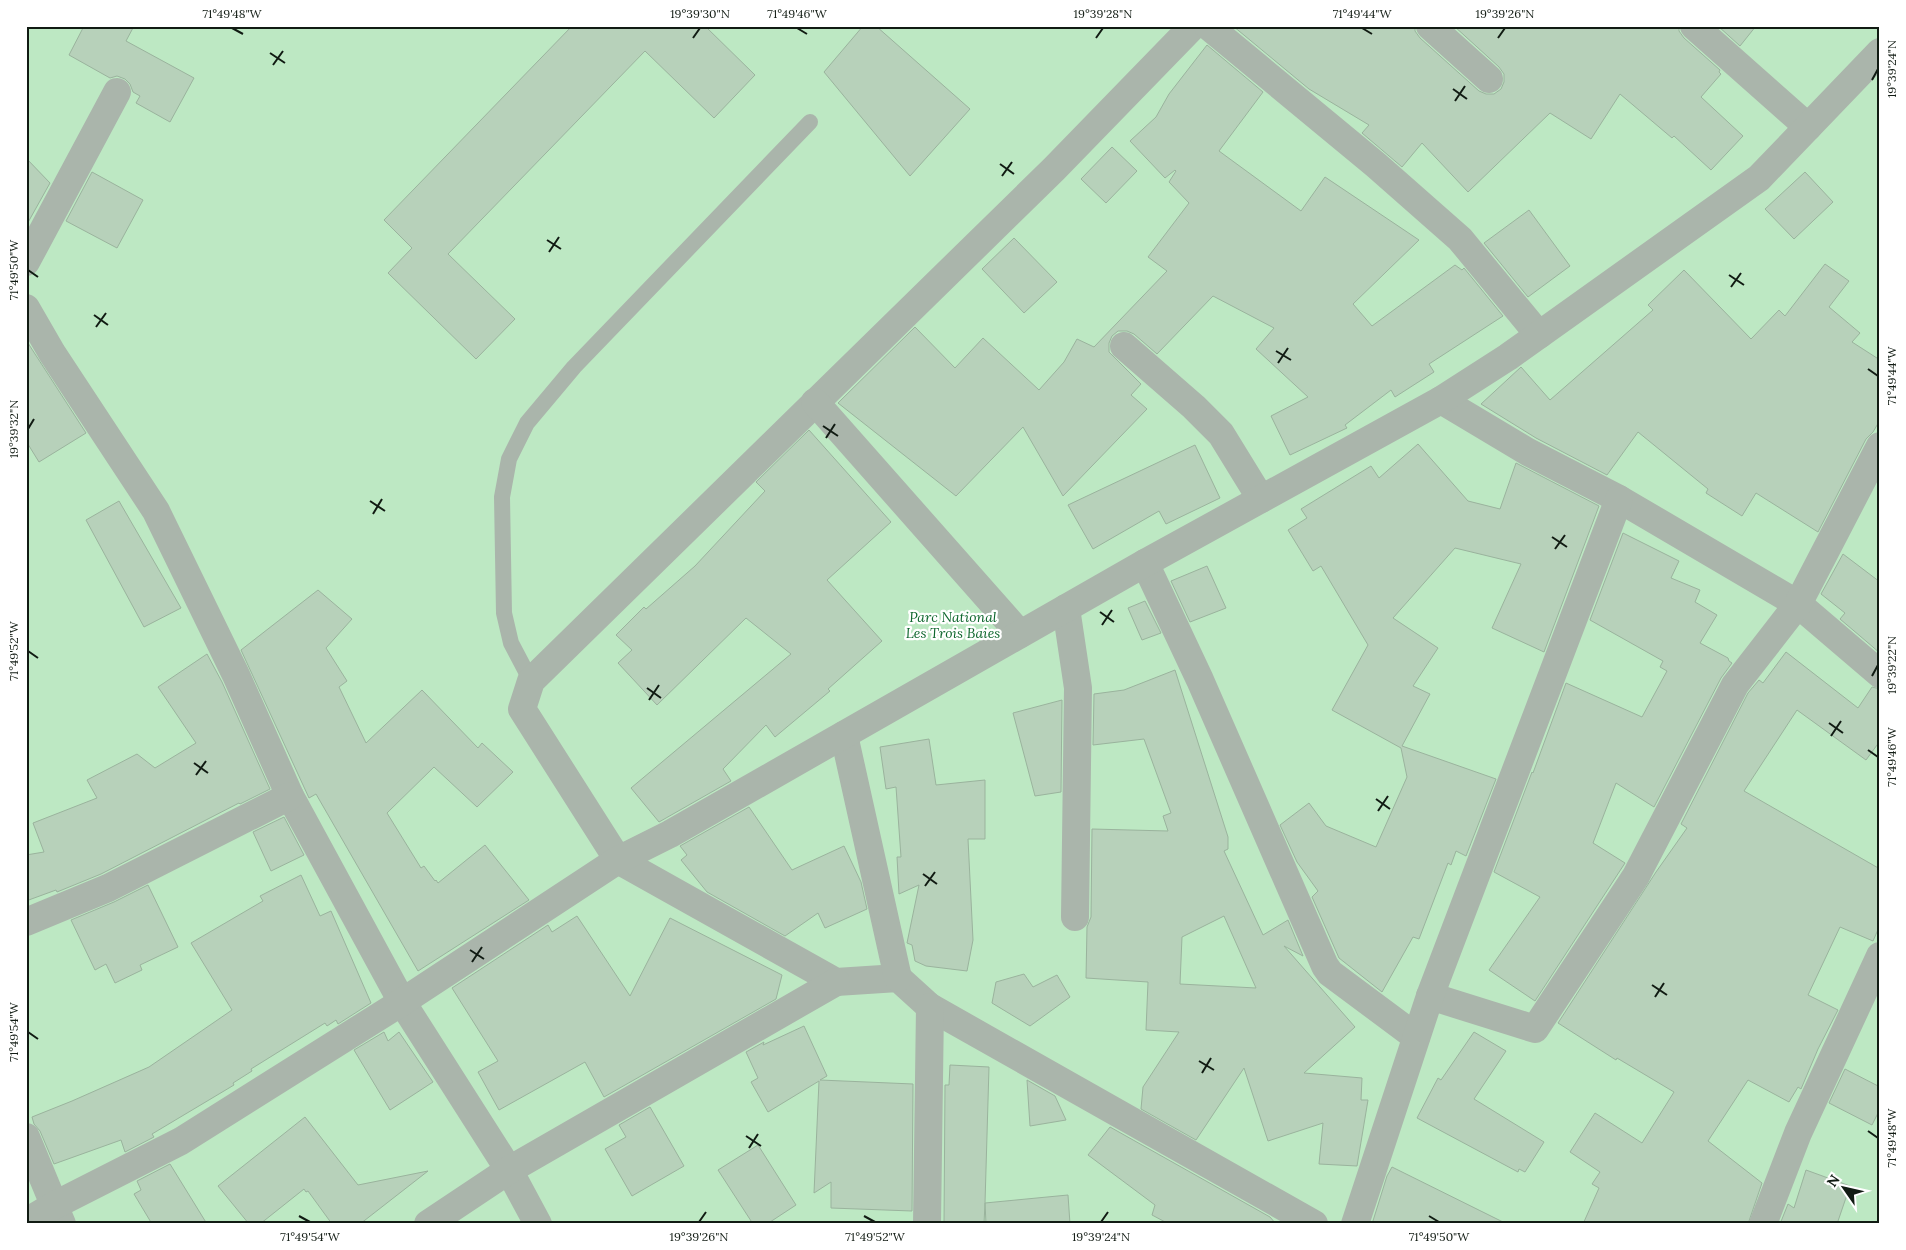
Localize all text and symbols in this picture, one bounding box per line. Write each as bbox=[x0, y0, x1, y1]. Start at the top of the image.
text: 71°49'48"W bbox=[202, 6, 263, 21]
text: 19°39'30"N bbox=[670, 6, 730, 21]
text: 71°49'46"W bbox=[767, 6, 828, 21]
text: 19°39'28"N bbox=[1074, 6, 1132, 21]
text: 71°49'44"W bbox=[1333, 6, 1392, 21]
text: 19°39'26"N bbox=[1476, 6, 1534, 21]
text: 19°39'24"N bbox=[1884, 40, 1899, 98]
text: 71°49'50"W bbox=[6, 239, 21, 300]
text: 71°49'44"W bbox=[1884, 346, 1899, 405]
text: 19°39'32"N bbox=[6, 400, 21, 458]
park label: Parc National Les Trois Baies bbox=[906, 608, 1000, 642]
text: 71°49'52"W bbox=[6, 620, 21, 681]
text: 19°39'22"N bbox=[1884, 636, 1899, 694]
text: 71°49'46"W bbox=[1884, 726, 1899, 787]
text: 71°49'54"W bbox=[6, 1001, 21, 1062]
text: 71°49'48"W bbox=[1884, 1107, 1899, 1168]
north arrow bbox=[1818, 1162, 1868, 1212]
text: N bbox=[1823, 1171, 1844, 1190]
text: 71°49'54"W bbox=[280, 1229, 341, 1244]
text: 19°39'26"N bbox=[670, 1229, 728, 1244]
text: 71°49'52"W bbox=[845, 1229, 906, 1244]
text: 19°39'24"N bbox=[1072, 1229, 1130, 1244]
text: 71°49'50"W bbox=[1409, 1229, 1470, 1244]

